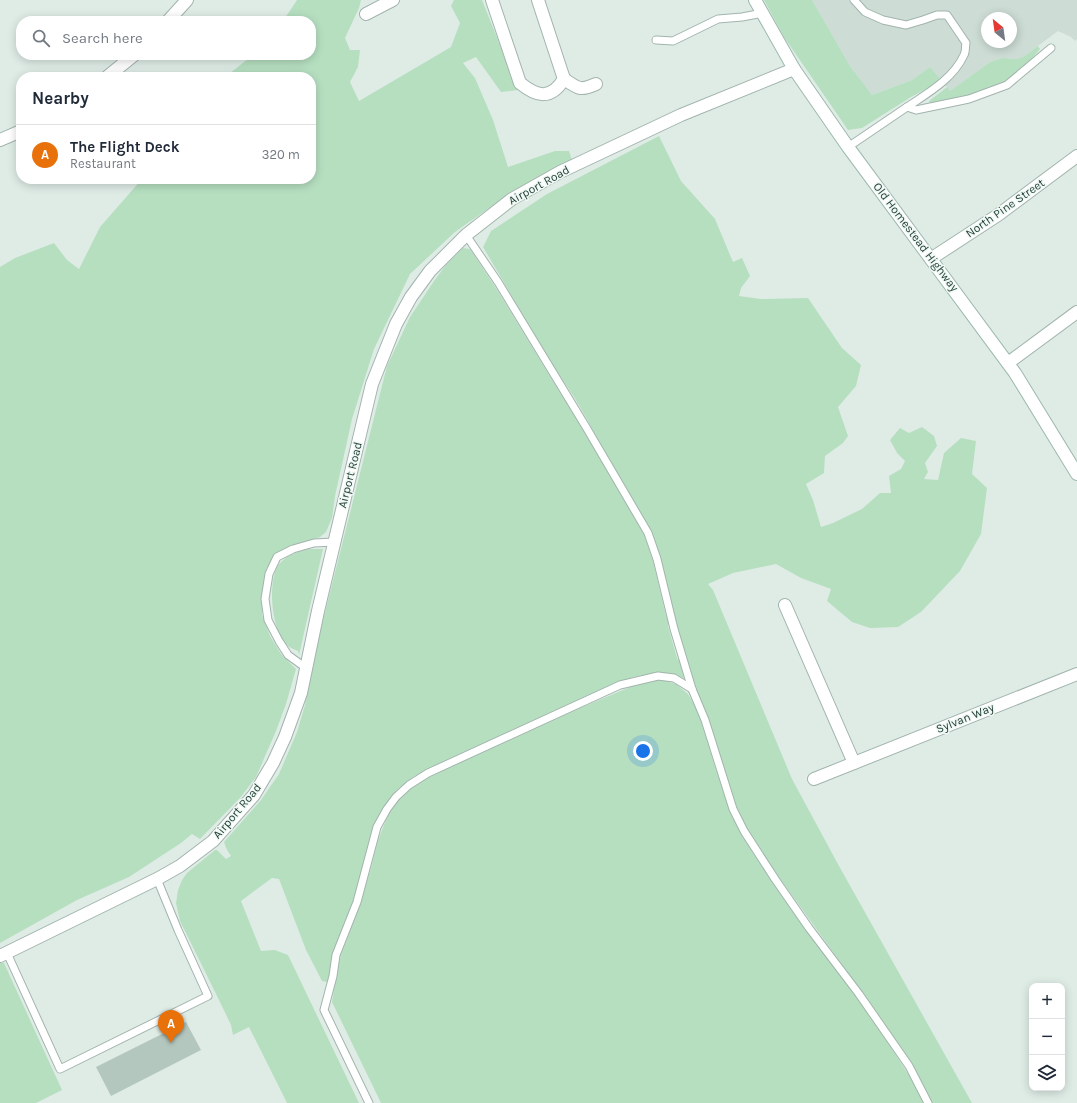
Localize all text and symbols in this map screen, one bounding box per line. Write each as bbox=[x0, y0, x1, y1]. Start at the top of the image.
north arrow bbox=[981, 12, 1017, 48]
search box bbox=[16, 16, 316, 60]
icon: search bbox=[30, 27, 52, 49]
text: Search here bbox=[62, 29, 143, 47]
text: Nearby bbox=[32, 88, 89, 108]
text: The Flight Deck bbox=[70, 138, 180, 156]
text: A bbox=[41, 147, 49, 162]
text: 320 m bbox=[262, 147, 300, 162]
text: Restaurant bbox=[70, 156, 136, 171]
street label: Airport Road bbox=[506, 162, 572, 208]
street label: North Pine Street bbox=[963, 175, 1048, 240]
street label: Old Homestead Highway bbox=[870, 180, 962, 295]
street label: Airport Road bbox=[335, 440, 365, 510]
street label: Sylvan Way bbox=[934, 700, 996, 736]
your location bbox=[633, 741, 653, 761]
street label: Airport Road bbox=[210, 781, 264, 841]
map controls bbox=[1029, 983, 1065, 1091]
button: + bbox=[1029, 983, 1065, 1019]
pin: A bbox=[158, 1010, 184, 1043]
button: − bbox=[1029, 1019, 1065, 1055]
button: layers bbox=[1029, 1055, 1065, 1091]

